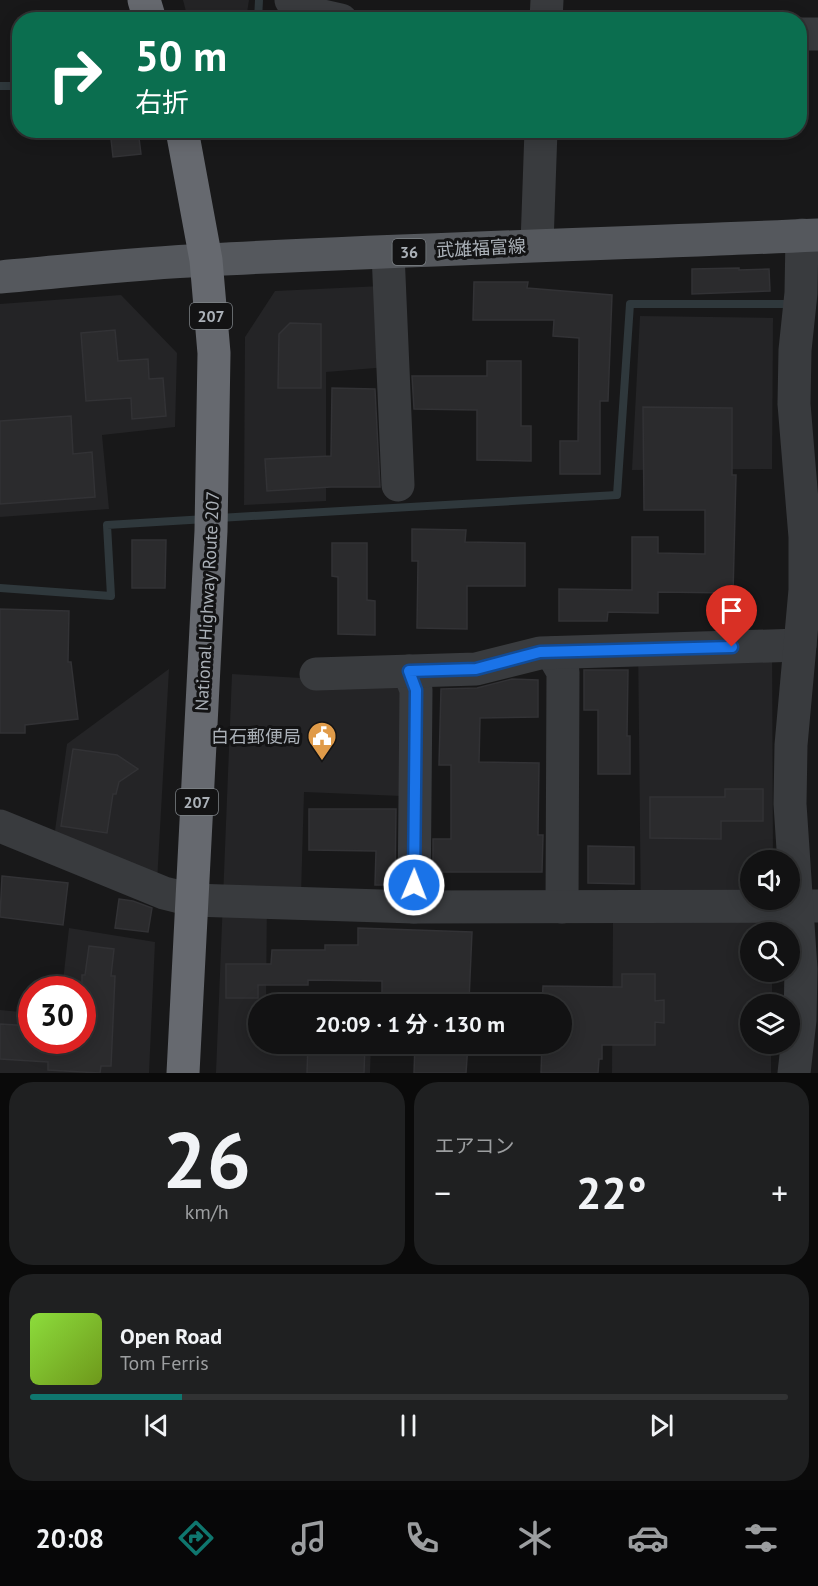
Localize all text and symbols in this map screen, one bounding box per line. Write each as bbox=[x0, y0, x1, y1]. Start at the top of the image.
text: 50 m bbox=[135, 28, 227, 83]
icon: right bbox=[36, 36, 114, 114]
text: 右折 bbox=[135, 85, 189, 119]
street label: 武雄福富線 bbox=[435, 234, 527, 262]
road number: 36 bbox=[392, 239, 426, 265]
road number: 207 bbox=[190, 303, 232, 329]
street label: National Highway Route 207 bbox=[190, 491, 224, 711]
pin bbox=[706, 585, 757, 647]
icon: arrive bbox=[715, 594, 748, 627]
public building icon: 白石郵便局 bbox=[306, 720, 338, 762]
place label: 白石郵便局 bbox=[211, 725, 301, 748]
road number: 207 bbox=[176, 789, 218, 815]
map controls bbox=[740, 850, 800, 1054]
button: sound bbox=[740, 850, 800, 910]
position arrow bbox=[382, 853, 446, 917]
button: search bbox=[740, 922, 800, 982]
speed limit sign: 30 bbox=[18, 976, 96, 1054]
button: layers bbox=[740, 994, 800, 1054]
text: 20:09 · 1 分 · 130 m bbox=[315, 1010, 505, 1038]
text: 26 bbox=[163, 1109, 251, 1210]
text: エアコン bbox=[435, 1133, 515, 1159]
text: 22° bbox=[576, 1163, 647, 1221]
text: − bbox=[435, 1171, 451, 1214]
text: + bbox=[771, 1171, 788, 1214]
text: km/h bbox=[185, 1199, 229, 1225]
text: Open Road bbox=[120, 1322, 222, 1350]
text: Tom Ferris bbox=[120, 1350, 209, 1376]
icon: previous bbox=[140, 1409, 173, 1442]
icon: pause bbox=[392, 1409, 425, 1442]
icon: next bbox=[645, 1409, 678, 1442]
icon: directions bbox=[175, 1517, 217, 1559]
icon: music bbox=[288, 1517, 330, 1559]
icon: phone bbox=[401, 1517, 443, 1559]
icon: climate bbox=[514, 1517, 556, 1559]
icon: car bbox=[627, 1517, 669, 1559]
icon: filters bbox=[740, 1517, 782, 1559]
text: 20:08 bbox=[36, 1521, 104, 1555]

